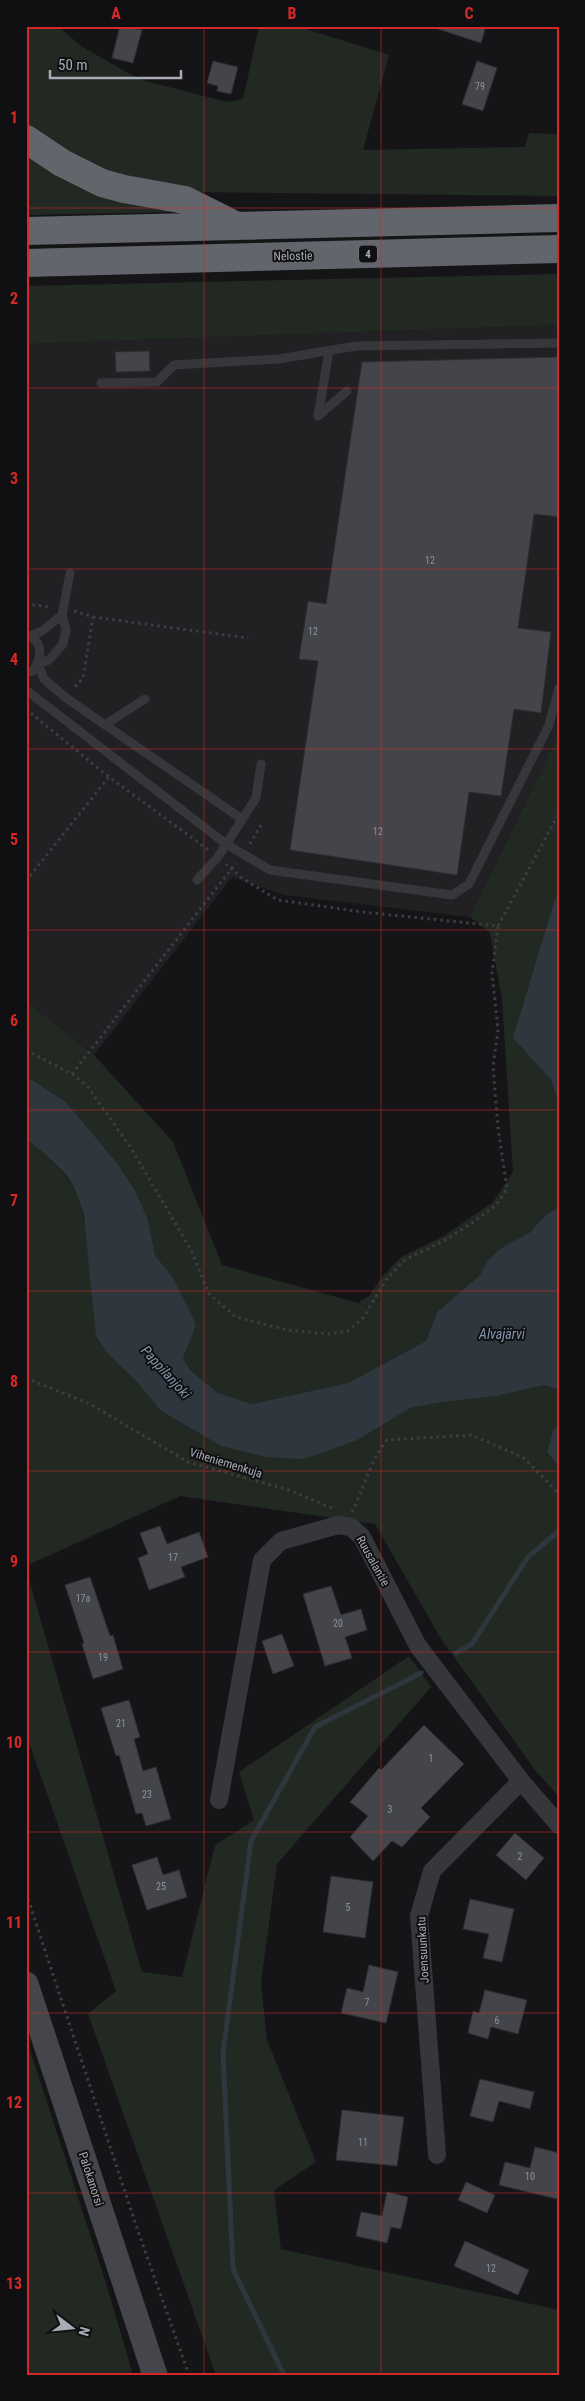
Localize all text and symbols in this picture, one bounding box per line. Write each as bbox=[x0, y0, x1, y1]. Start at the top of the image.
text: A bbox=[111, 4, 121, 23]
text: B bbox=[288, 4, 297, 23]
text: C bbox=[464, 4, 474, 23]
scale bar bbox=[50, 48, 181, 80]
text: 50 m bbox=[58, 56, 88, 74]
house number: 79 bbox=[475, 81, 485, 92]
text: 1 bbox=[10, 108, 18, 127]
road number: 4 bbox=[359, 245, 377, 262]
street label: Nelostie bbox=[273, 249, 313, 263]
text: 2 bbox=[10, 289, 18, 308]
text: 3 bbox=[10, 469, 18, 488]
house number: 12 bbox=[425, 555, 435, 566]
house number: 12 bbox=[308, 626, 318, 637]
text: 4 bbox=[10, 650, 18, 669]
house number: 12 bbox=[373, 826, 383, 837]
text: 5 bbox=[10, 830, 18, 849]
text: 6 bbox=[10, 1011, 18, 1030]
text: 7 bbox=[10, 1191, 18, 1210]
water label: Alvajärvi bbox=[478, 1326, 526, 1342]
water label: Pappilanjoki bbox=[138, 1342, 195, 1402]
text: 8 bbox=[10, 1372, 18, 1391]
street label: Viheniemenkuja bbox=[188, 1445, 264, 1481]
street label: Ruusalantie bbox=[353, 1533, 393, 1589]
text: 9 bbox=[10, 1552, 18, 1571]
house number: 17 bbox=[168, 1552, 178, 1563]
house number: 17a bbox=[76, 1593, 91, 1604]
house number: 20 bbox=[333, 1618, 343, 1629]
house number: 19 bbox=[98, 1652, 108, 1663]
house number: 21 bbox=[116, 1718, 126, 1729]
text: 10 bbox=[6, 1733, 22, 1752]
house number: 1 bbox=[429, 1753, 433, 1764]
house number: 23 bbox=[142, 1789, 152, 1800]
house number: 3 bbox=[388, 1804, 393, 1815]
house number: 2 bbox=[518, 1851, 523, 1862]
house number: 25 bbox=[156, 1881, 166, 1892]
house number: 5 bbox=[346, 1902, 351, 1913]
text: 11 bbox=[6, 1913, 22, 1932]
street label: Joensuunkatu bbox=[414, 1916, 432, 1984]
house number: 7 bbox=[365, 1997, 370, 2008]
house number: 6 bbox=[495, 2015, 500, 2026]
text: 12 bbox=[6, 2093, 22, 2112]
house number: 11 bbox=[358, 2137, 368, 2148]
street label: Palokanorsi bbox=[76, 2150, 106, 2208]
house number: 10 bbox=[525, 2171, 535, 2182]
house number: 12 bbox=[486, 2263, 496, 2274]
text: 13 bbox=[6, 2274, 22, 2293]
north arrow bbox=[48, 2304, 98, 2354]
text: N bbox=[76, 2325, 93, 2338]

